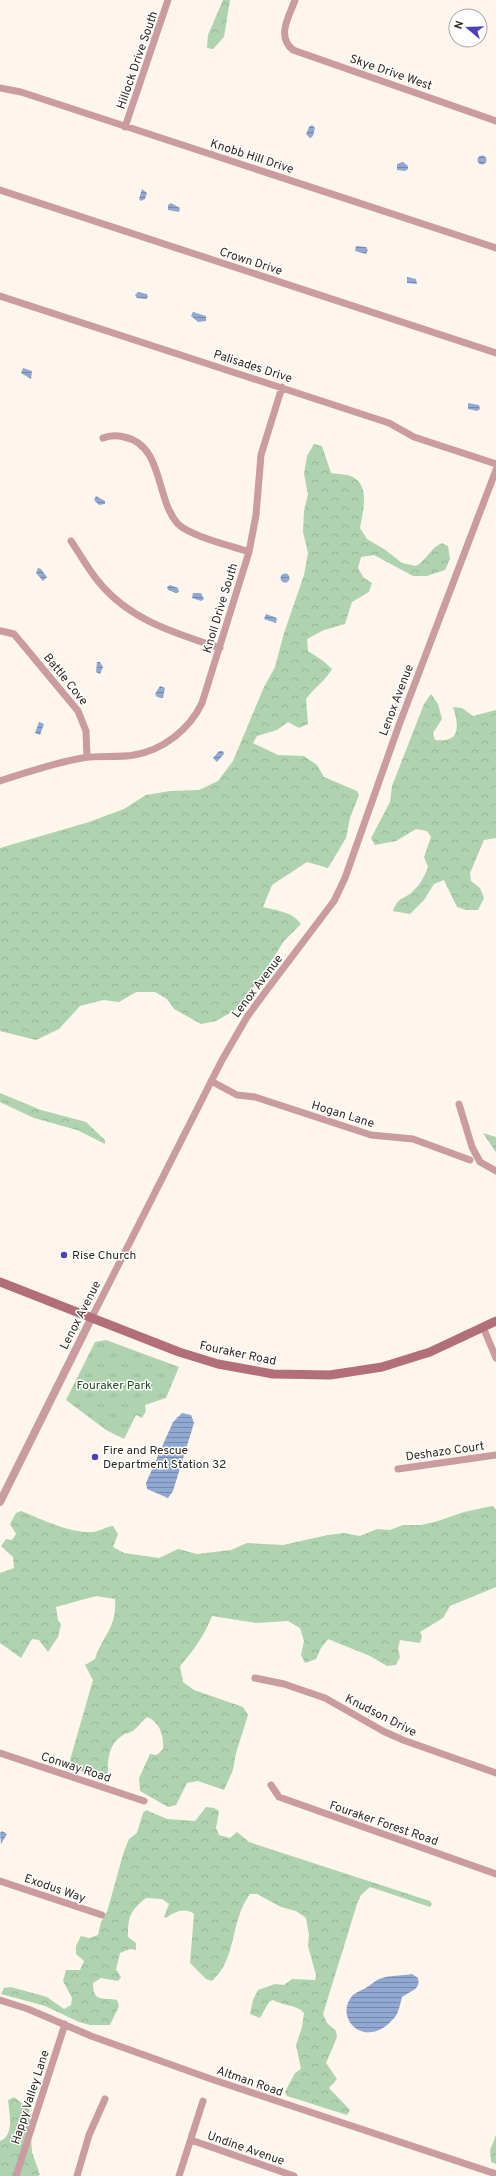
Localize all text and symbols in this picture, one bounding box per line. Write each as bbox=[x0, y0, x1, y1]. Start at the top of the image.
north arrow bbox=[448, 8, 488, 48]
street label: Hillock Drive South bbox=[114, 9, 162, 111]
text: N bbox=[452, 19, 467, 31]
street label: Skye Drive West bbox=[347, 51, 434, 95]
street label: Knobb Hill Drive bbox=[208, 136, 295, 178]
street label: Crown Drive bbox=[217, 244, 284, 280]
street label: Palisades Drive bbox=[211, 347, 294, 387]
street label: Knoll Drive South bbox=[200, 561, 242, 655]
street label: Battle Cove bbox=[39, 650, 91, 709]
street label: Lenox Avenue bbox=[376, 662, 418, 738]
street label: Lenox Avenue bbox=[229, 952, 287, 1021]
street label: Hogan Lane bbox=[309, 1098, 376, 1132]
place label: Rise Church bbox=[72, 1248, 136, 1264]
marker: Rise Church bbox=[59, 1250, 69, 1260]
street label: Lenox Avenue bbox=[57, 1278, 105, 1353]
street label: Fouraker Road bbox=[198, 1338, 278, 1370]
park label: Fouraker Park bbox=[77, 1378, 151, 1394]
street label: Deshazo Court bbox=[405, 1439, 486, 1465]
place label: Fire and Rescue Department Station 32 bbox=[103, 1443, 226, 1473]
marker: Fire and Rescue Department Station 32 bbox=[90, 1452, 100, 1462]
street label: Knudson Drive bbox=[342, 1691, 419, 1741]
street label: Conway Road bbox=[39, 1749, 113, 1787]
street label: Fouraker Forest Road bbox=[327, 1798, 440, 1850]
street label: Exodus Way bbox=[22, 1871, 88, 1907]
street label: Happy Valley Lane bbox=[8, 2048, 54, 2146]
street label: Altman Road bbox=[214, 2063, 285, 2101]
street label: Undine Avenue bbox=[205, 2128, 287, 2170]

